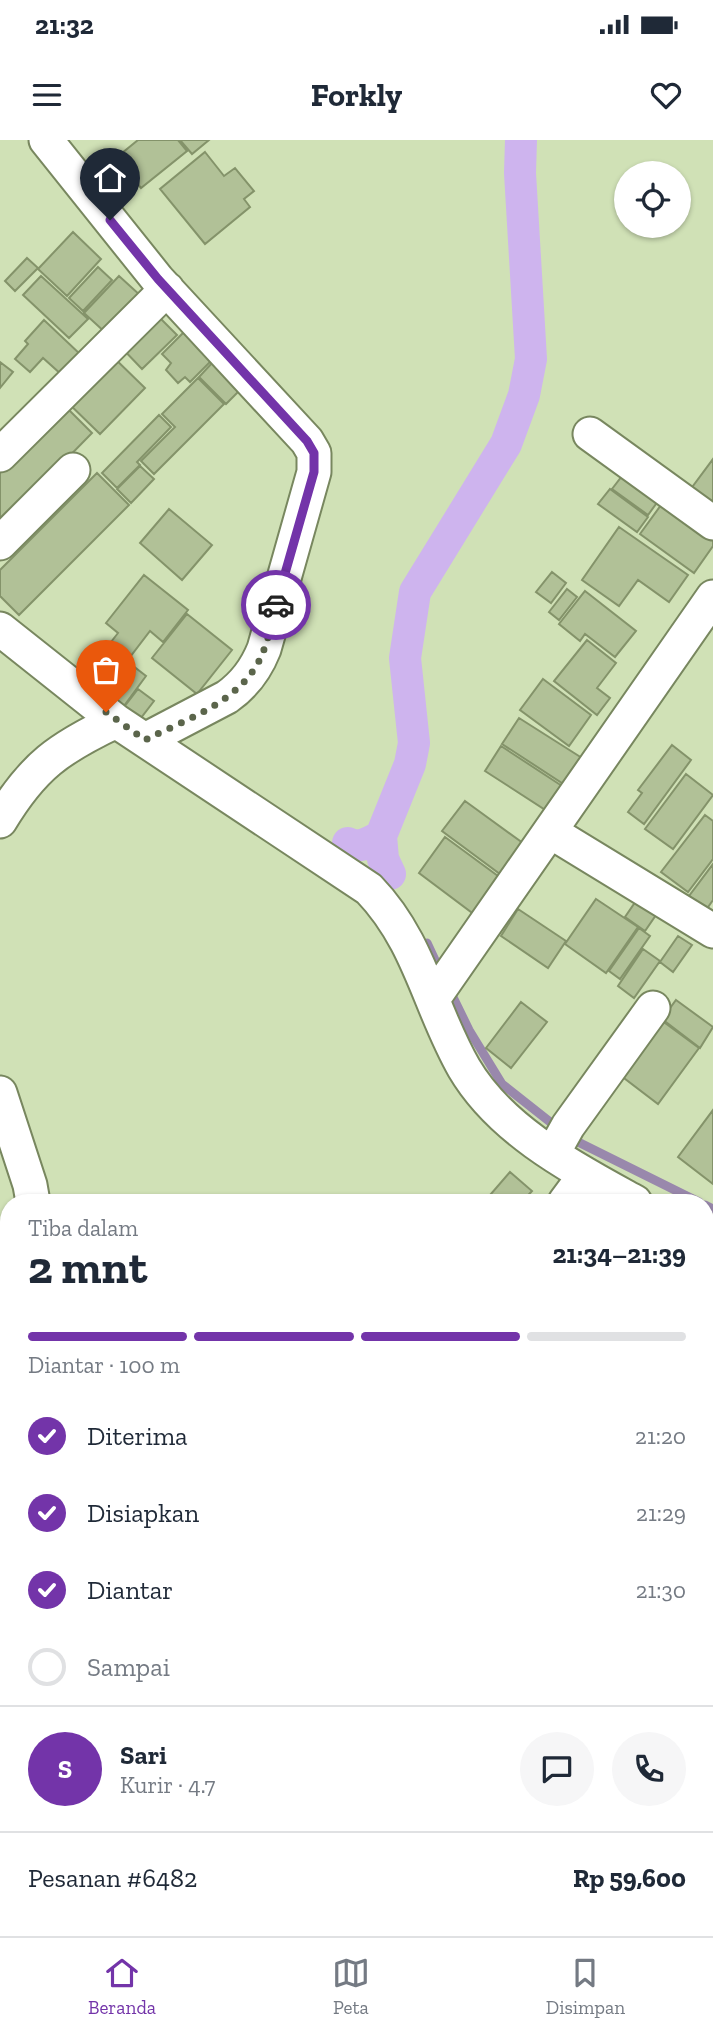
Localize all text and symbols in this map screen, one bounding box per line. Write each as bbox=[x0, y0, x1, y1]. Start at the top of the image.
text: 21:32 bbox=[35, 9, 94, 41]
icon: menu bbox=[28, 76, 66, 114]
text: Forkly bbox=[311, 76, 402, 114]
icon: heart bbox=[647, 76, 685, 114]
pin bbox=[80, 148, 140, 220]
icon: home bbox=[91, 159, 129, 197]
map controls bbox=[614, 161, 691, 238]
button: locate bbox=[614, 161, 691, 238]
courier bbox=[241, 570, 311, 640]
icon: car bbox=[257, 586, 295, 624]
pin bbox=[76, 640, 136, 712]
icon: bag bbox=[87, 651, 125, 689]
text: Tiba dalam bbox=[28, 1214, 138, 1242]
text: 21:34–21:39 bbox=[552, 1238, 686, 1270]
text: 2 mnt bbox=[28, 1240, 147, 1295]
text: Diantar · 100 m bbox=[28, 1351, 180, 1379]
icon: check bbox=[28, 1417, 66, 1455]
text: Diterima bbox=[87, 1420, 188, 1452]
text: 21:20 bbox=[635, 1422, 686, 1450]
icon: check bbox=[28, 1494, 66, 1532]
text: Disiapkan bbox=[87, 1497, 199, 1529]
text: 21:29 bbox=[636, 1499, 686, 1527]
icon: check bbox=[28, 1571, 66, 1609]
text: Diantar bbox=[87, 1574, 173, 1606]
text: 21:30 bbox=[636, 1576, 686, 1604]
text: Sampai bbox=[87, 1651, 170, 1683]
button: chat bbox=[520, 1732, 594, 1806]
button: phone bbox=[612, 1732, 686, 1806]
text: Sari bbox=[120, 1739, 167, 1771]
text: S bbox=[58, 1753, 72, 1785]
text: Kurir · 4.7 bbox=[120, 1771, 215, 1799]
text: Pesanan #6482 bbox=[28, 1862, 197, 1894]
text: Rp 59,600 bbox=[573, 1862, 686, 1894]
tab: Beranda bbox=[88, 1954, 156, 2019]
tab: Peta bbox=[332, 1954, 370, 2019]
tab: Disimpan bbox=[546, 1954, 625, 2019]

